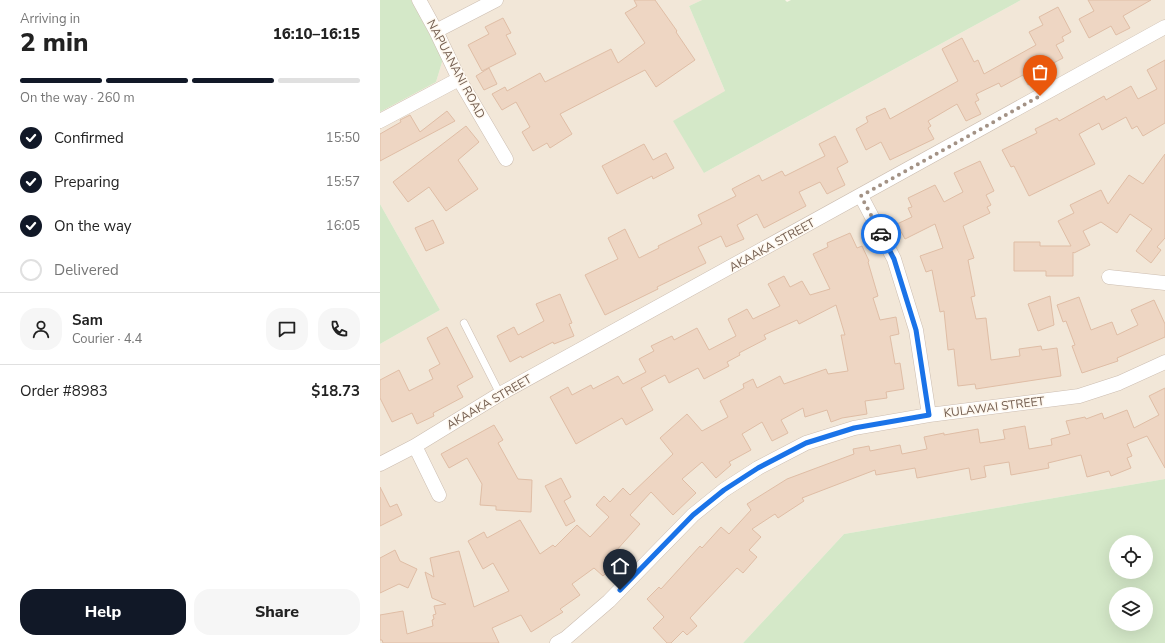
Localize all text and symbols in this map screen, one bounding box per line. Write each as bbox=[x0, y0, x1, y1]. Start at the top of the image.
text: Arriving in bbox=[20, 10, 80, 28]
street label: NAPUANANI ROAD bbox=[423, 17, 489, 121]
text: 16:10–16:15 bbox=[273, 24, 360, 44]
text: 2 min bbox=[20, 25, 88, 60]
pin bbox=[1023, 55, 1057, 96]
icon: bag bbox=[1029, 61, 1051, 83]
text: On the way · 260 m bbox=[20, 89, 135, 107]
icon: check bbox=[20, 127, 42, 149]
text: Confirmed bbox=[54, 128, 124, 148]
text: 15:50 bbox=[326, 129, 360, 147]
icon: check bbox=[20, 171, 42, 193]
text: Preparing bbox=[54, 172, 119, 192]
text: 15:57 bbox=[326, 173, 360, 191]
street label: AKAAKA STREET bbox=[726, 214, 819, 275]
courier bbox=[861, 214, 901, 254]
icon: check bbox=[20, 215, 42, 237]
text: On the way bbox=[54, 216, 132, 236]
text: 16:05 bbox=[326, 217, 360, 235]
icon: car bbox=[870, 223, 892, 245]
text: Delivered bbox=[54, 260, 119, 280]
button: person bbox=[20, 308, 62, 350]
button: chat bbox=[266, 308, 308, 350]
button: phone bbox=[318, 308, 360, 350]
text: Sam bbox=[72, 310, 103, 330]
text: Courier · 4.4 bbox=[72, 330, 142, 348]
street label: AKAAKA STREET bbox=[443, 371, 535, 433]
text: Order #8983 bbox=[20, 381, 108, 401]
text: $18.73 bbox=[311, 381, 360, 401]
street label: KULAWAI STREET bbox=[943, 393, 1046, 421]
map controls bbox=[1109, 535, 1153, 631]
button: locate bbox=[1109, 535, 1153, 579]
pin bbox=[603, 549, 637, 590]
icon: home bbox=[609, 555, 631, 577]
button: layers bbox=[1109, 587, 1153, 631]
button: Help bbox=[20, 589, 186, 635]
button: Share bbox=[194, 589, 360, 635]

